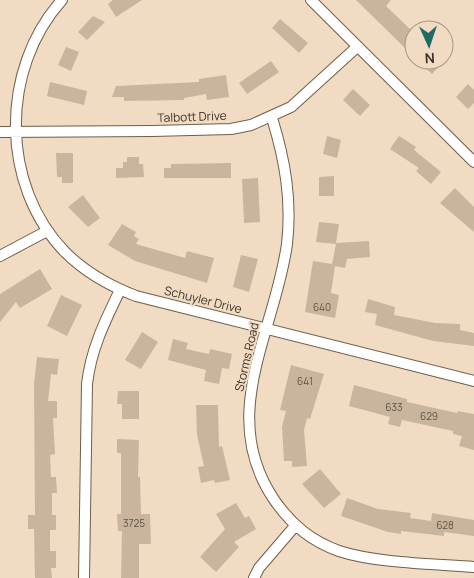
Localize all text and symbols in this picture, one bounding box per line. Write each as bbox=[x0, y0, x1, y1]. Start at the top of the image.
north arrow bbox=[404, 20, 454, 70]
text: N bbox=[424, 49, 435, 68]
street label: Talbott Drive bbox=[157, 107, 227, 126]
street label: Schuyler Drive bbox=[163, 282, 244, 317]
house number: 640 bbox=[313, 300, 331, 314]
street label: Storms Road bbox=[230, 321, 263, 393]
house number: 641 bbox=[297, 374, 313, 388]
house number: 633 bbox=[385, 400, 403, 414]
house number: 629 bbox=[420, 409, 438, 423]
house number: 3725 bbox=[123, 516, 145, 530]
house number: 628 bbox=[436, 518, 454, 532]

